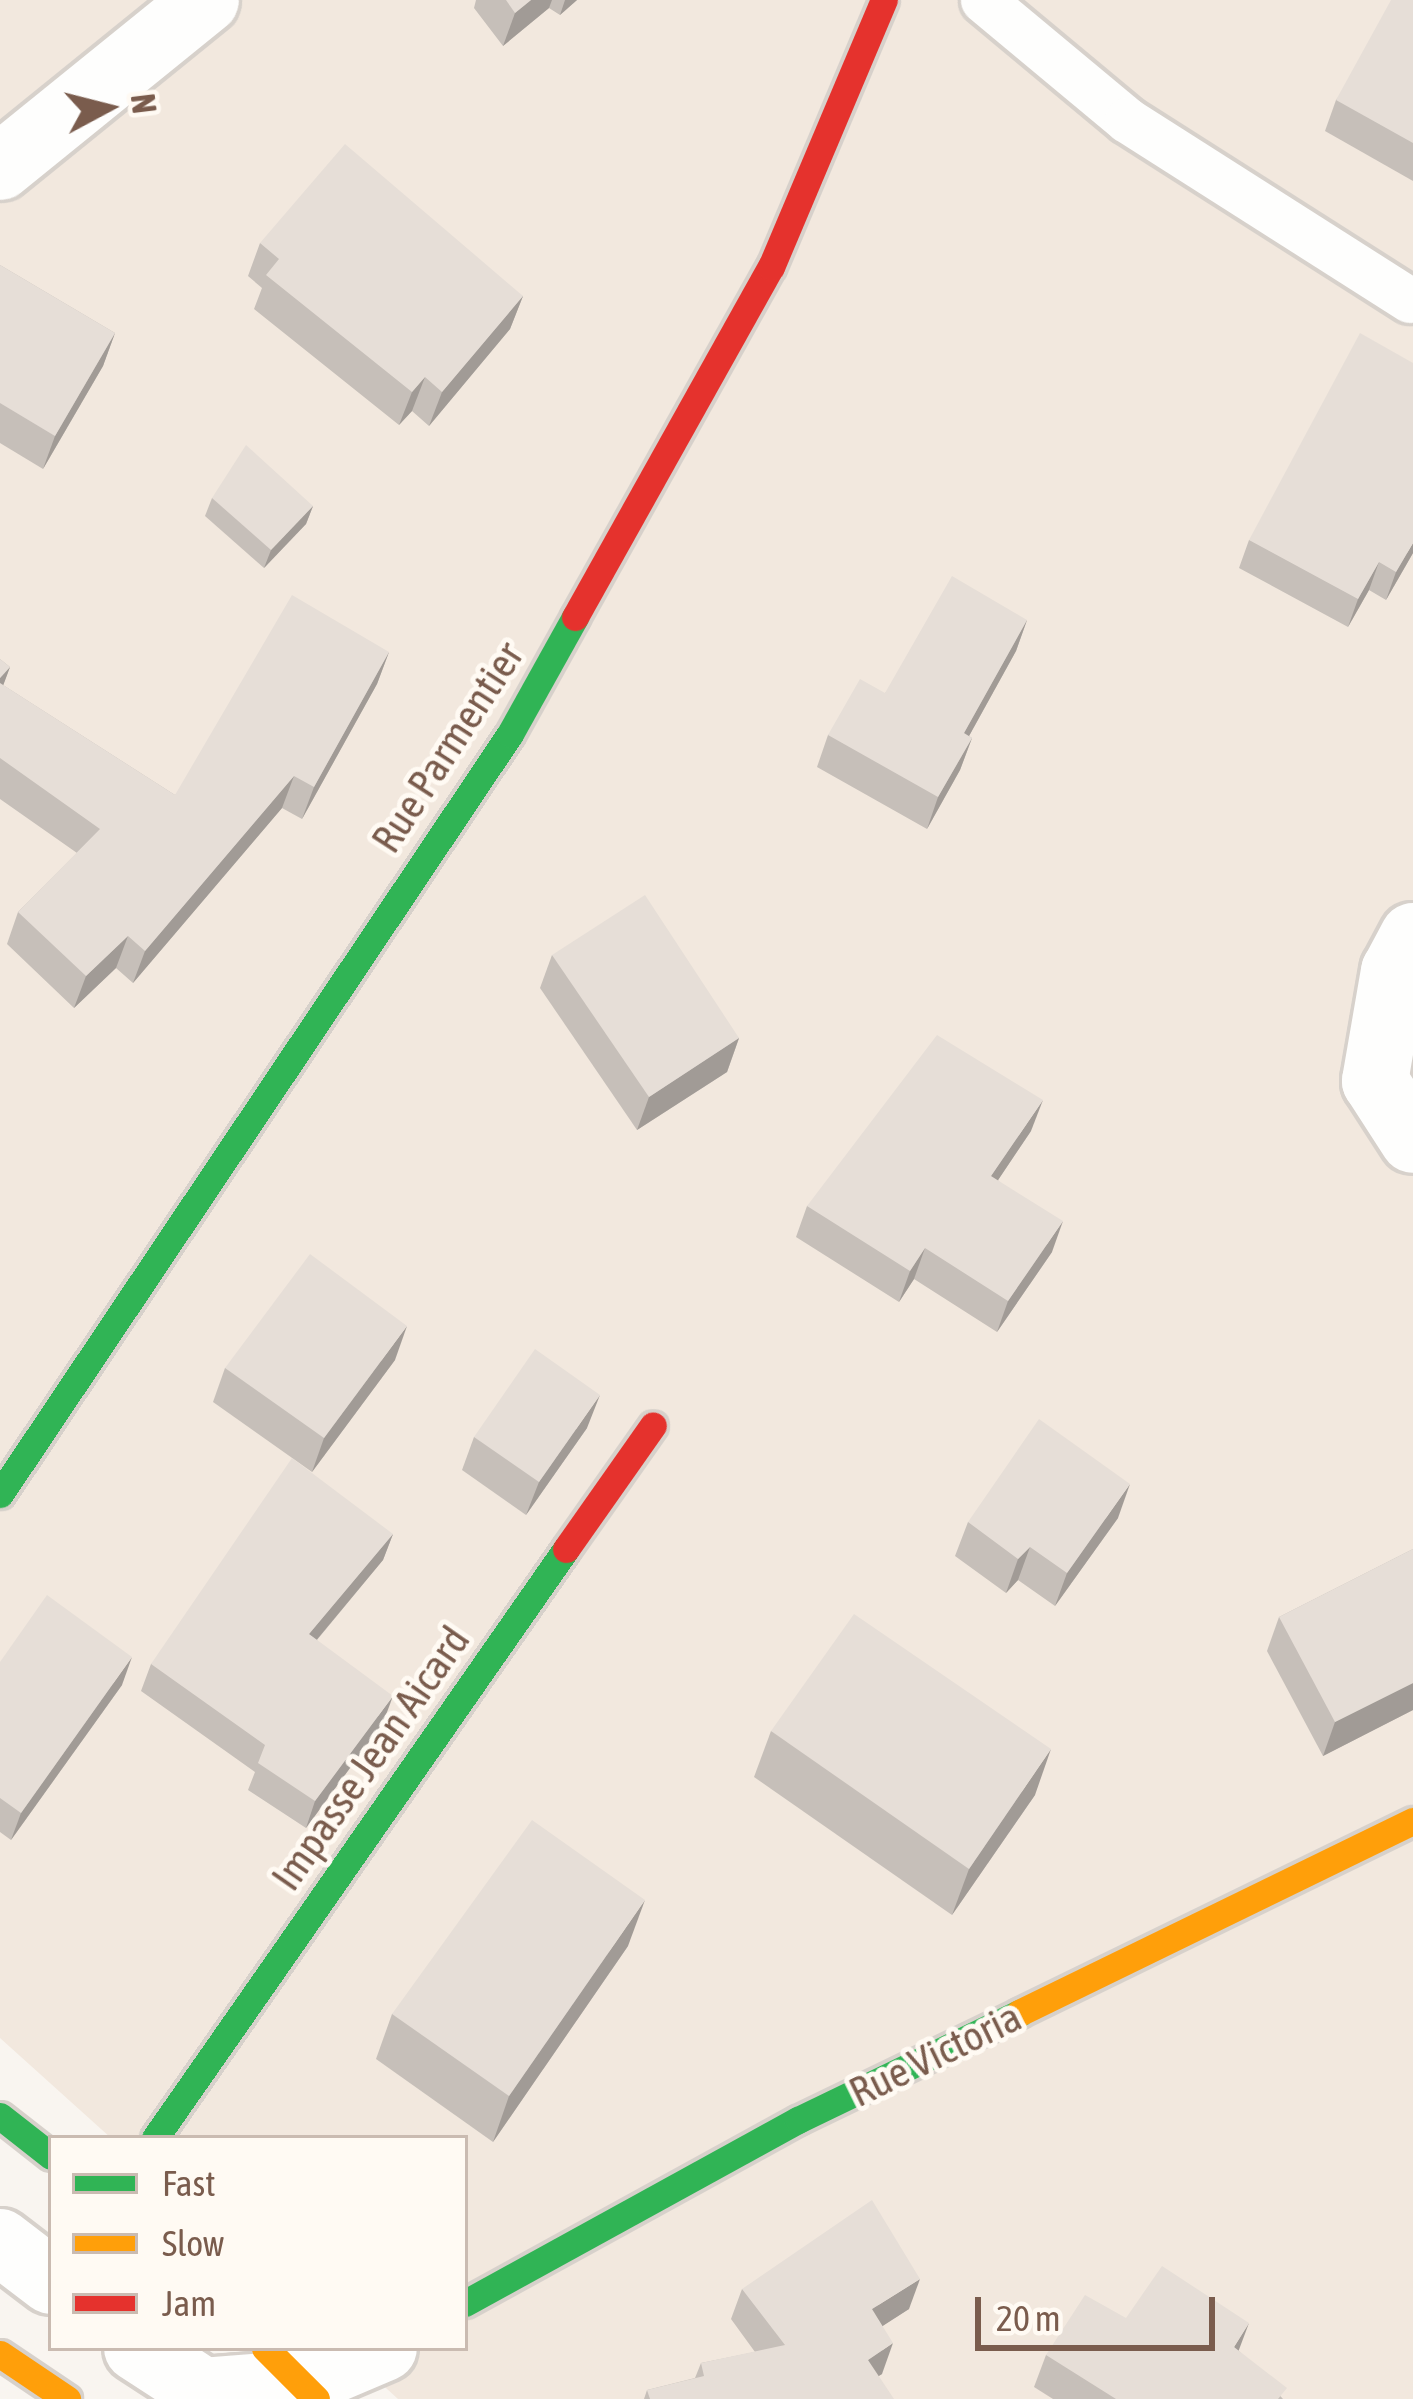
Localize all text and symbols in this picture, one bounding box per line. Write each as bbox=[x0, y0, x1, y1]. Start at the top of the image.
north arrow bbox=[48, 48, 168, 168]
text: N bbox=[124, 92, 164, 116]
street label: Rue Parmentier bbox=[360, 632, 534, 862]
street label: Impasse Jean Aicard bbox=[260, 1616, 480, 1900]
street label: Rue Victoria bbox=[841, 1991, 1029, 2117]
legend bbox=[48, 2135, 468, 2351]
text: Fast bbox=[162, 2162, 216, 2204]
text: Slow bbox=[162, 2222, 224, 2264]
scale bar bbox=[981, 2273, 1221, 2347]
text: Jam bbox=[162, 2282, 216, 2324]
text: 20 m bbox=[996, 2297, 1061, 2339]

